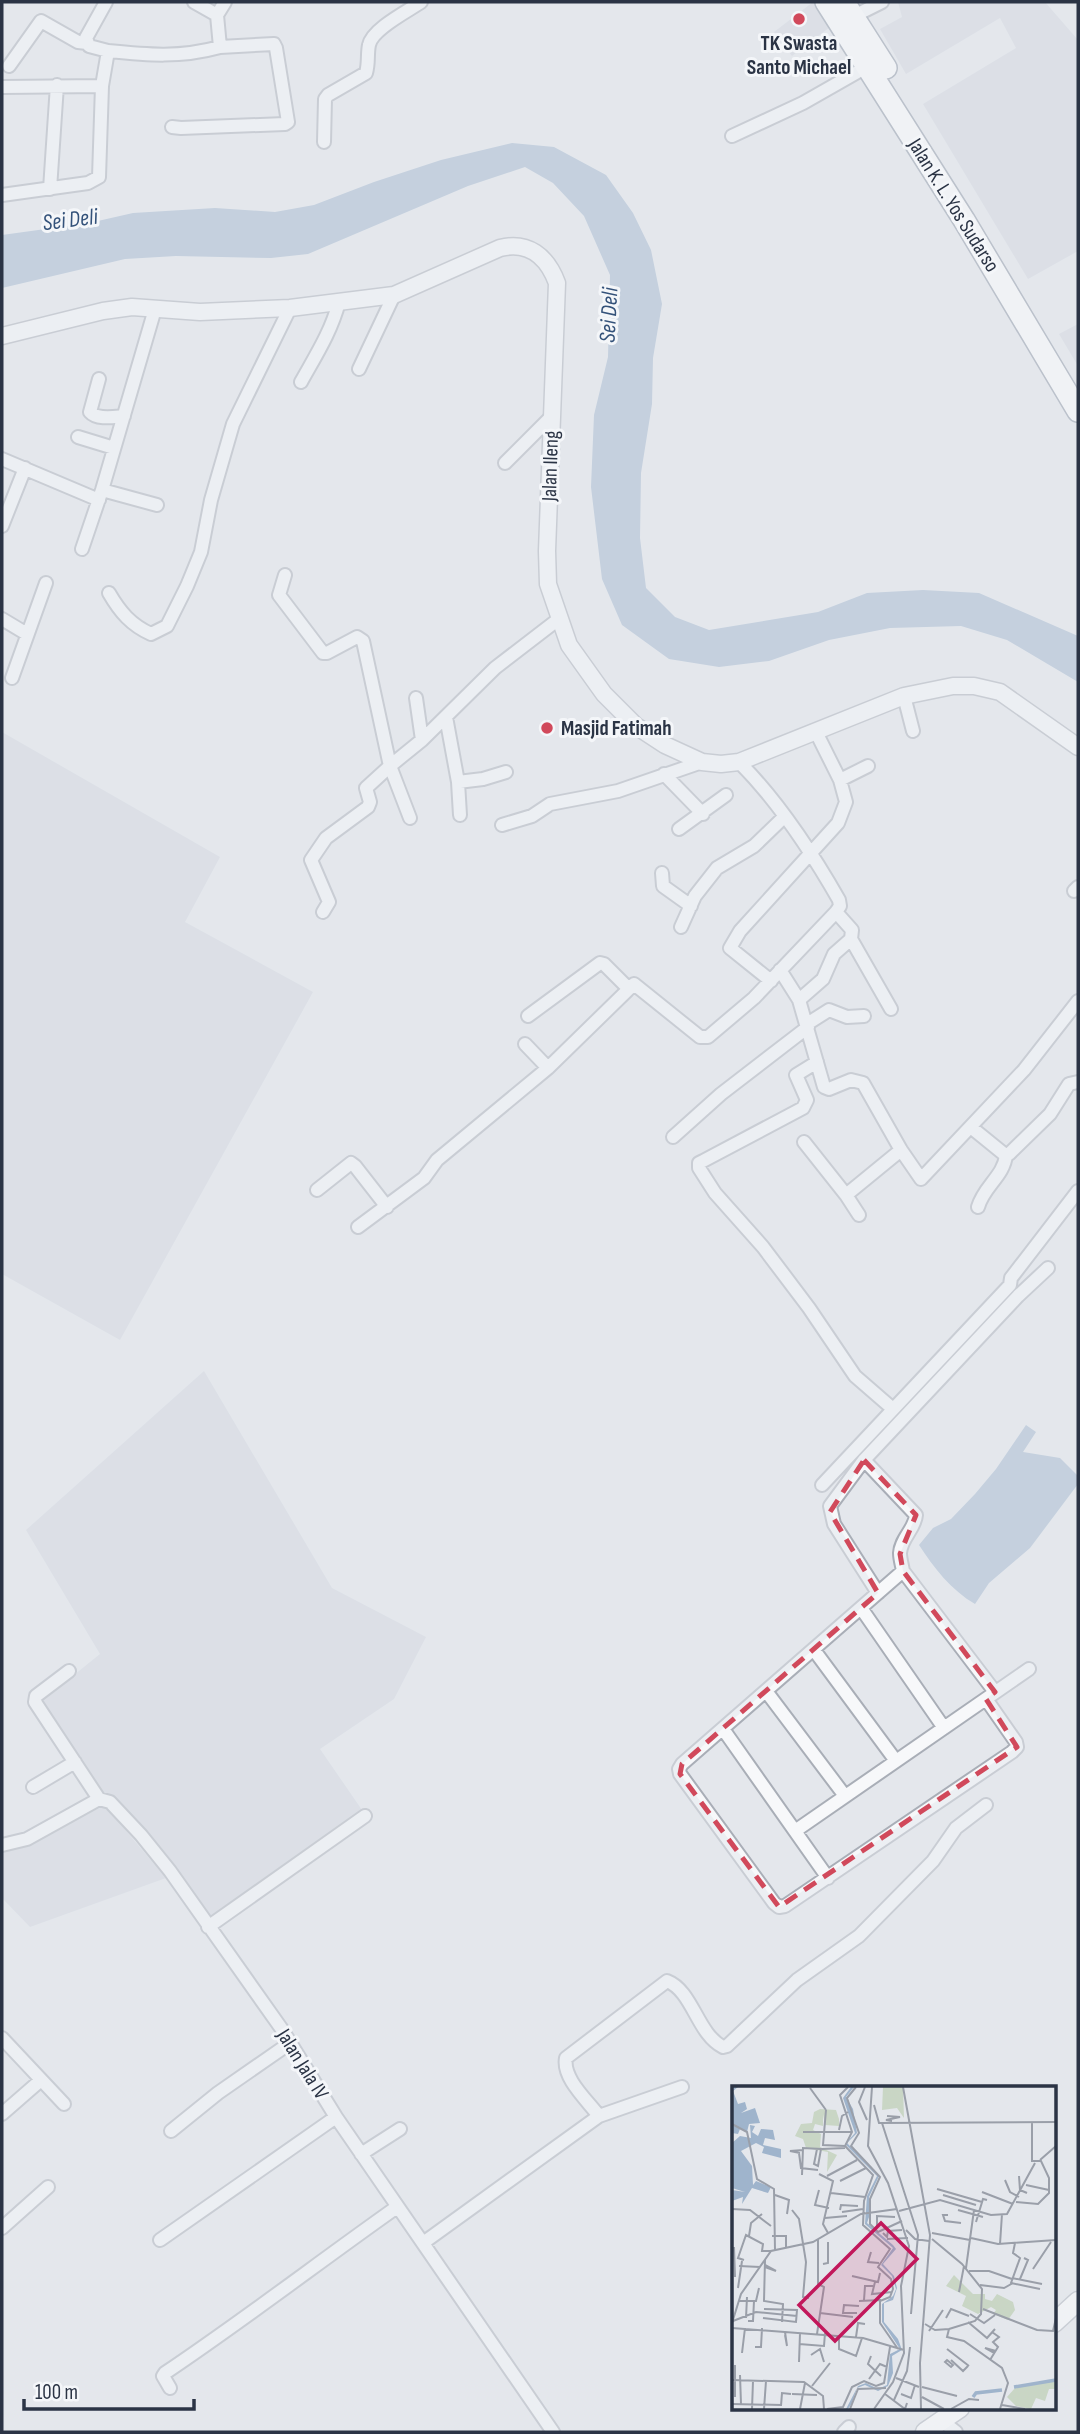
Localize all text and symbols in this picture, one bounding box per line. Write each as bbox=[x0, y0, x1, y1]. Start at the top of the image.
marker: TK Swasta Santo Michael bbox=[791, 11, 807, 27]
place label: TK Swasta Santo Michael bbox=[747, 31, 851, 80]
street label: Jalan K. L. Yos Sudarso bbox=[902, 133, 1005, 277]
water label: Sei Deli bbox=[41, 203, 100, 237]
water label: Sei Deli bbox=[594, 286, 624, 343]
street label: Jalan Ileng bbox=[537, 430, 564, 503]
place label: Masjid Fatimah bbox=[561, 716, 672, 741]
marker: Masjid Fatimah bbox=[539, 720, 555, 736]
street label: Jalan Jala IV bbox=[271, 2024, 334, 2104]
inset map bbox=[732, 2086, 1056, 2410]
scale bar bbox=[24, 2368, 194, 2412]
text: 100 m bbox=[35, 2380, 78, 2405]

